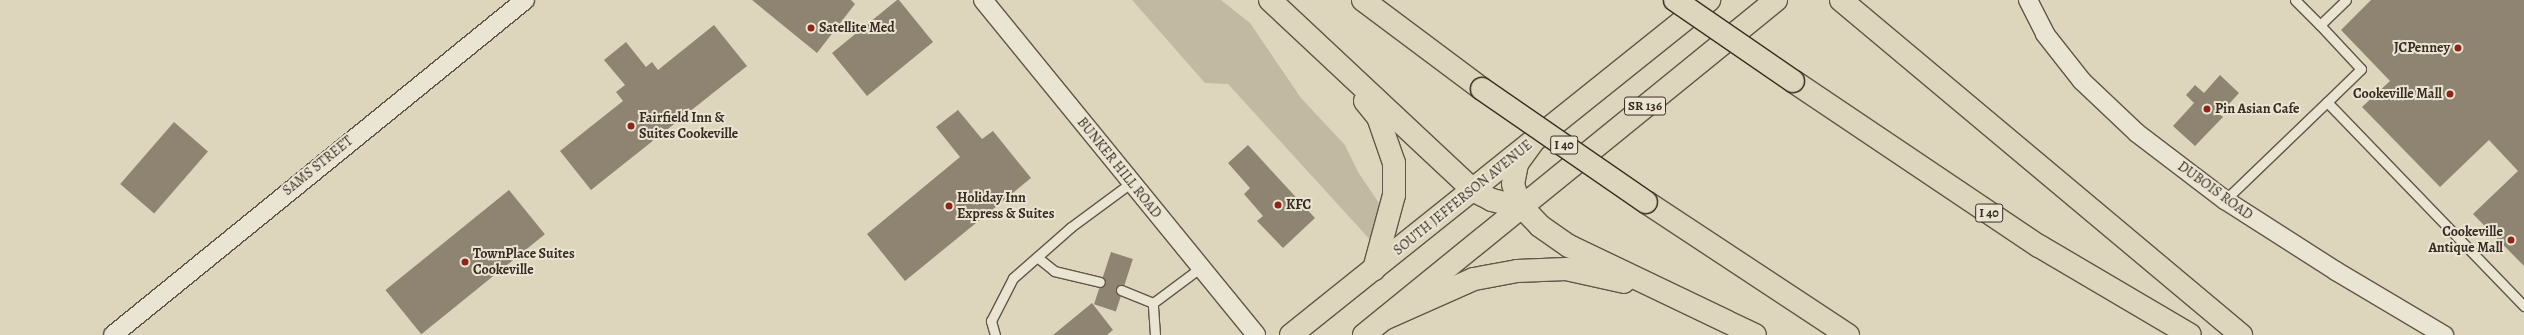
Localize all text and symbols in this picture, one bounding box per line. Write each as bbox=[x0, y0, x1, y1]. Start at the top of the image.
place label: Satellite Med bbox=[819, 20, 895, 36]
marker: Satellite Med bbox=[806, 23, 816, 33]
place label: JCPenney bbox=[2394, 40, 2450, 56]
marker: JCPenney bbox=[2453, 43, 2463, 53]
place label: Cookeville Mall bbox=[2353, 86, 2442, 102]
marker: Cookeville Mall bbox=[2445, 89, 2455, 99]
road number: SR 136 bbox=[1624, 95, 1666, 117]
place label: Pin Asian Cafe bbox=[2215, 101, 2300, 117]
marker: Pin Asian Cafe bbox=[2202, 104, 2212, 114]
place label: Fairfield Inn & Suites Cookeville bbox=[639, 110, 738, 142]
street label: BUNKER HILL ROAD bbox=[1073, 114, 1165, 222]
marker: Fairfield Inn & Suites Cookeville bbox=[626, 121, 636, 131]
street label: SAMS STREET bbox=[280, 133, 356, 199]
road number: I 40 bbox=[1550, 134, 1578, 156]
street label: SOUTH JEFFERSON AVENUE bbox=[1390, 137, 1536, 259]
street label: DUBOIS ROAD bbox=[2174, 158, 2256, 224]
place label: Holiday Inn Express & Suites bbox=[957, 190, 1054, 222]
place label: KFC bbox=[1286, 197, 1311, 213]
marker: KFC bbox=[1273, 200, 1283, 210]
marker: Holiday Inn Express & Suites bbox=[944, 201, 954, 211]
road number: I 40 bbox=[1975, 202, 2003, 224]
place label: Cookeville Antique Mall bbox=[2428, 224, 2503, 256]
marker: Cookeville Antique Mall bbox=[2506, 235, 2516, 245]
place label: TownPlace Suites Cookeville bbox=[473, 246, 575, 278]
marker: TownPlace Suites Cookeville bbox=[460, 257, 470, 267]

